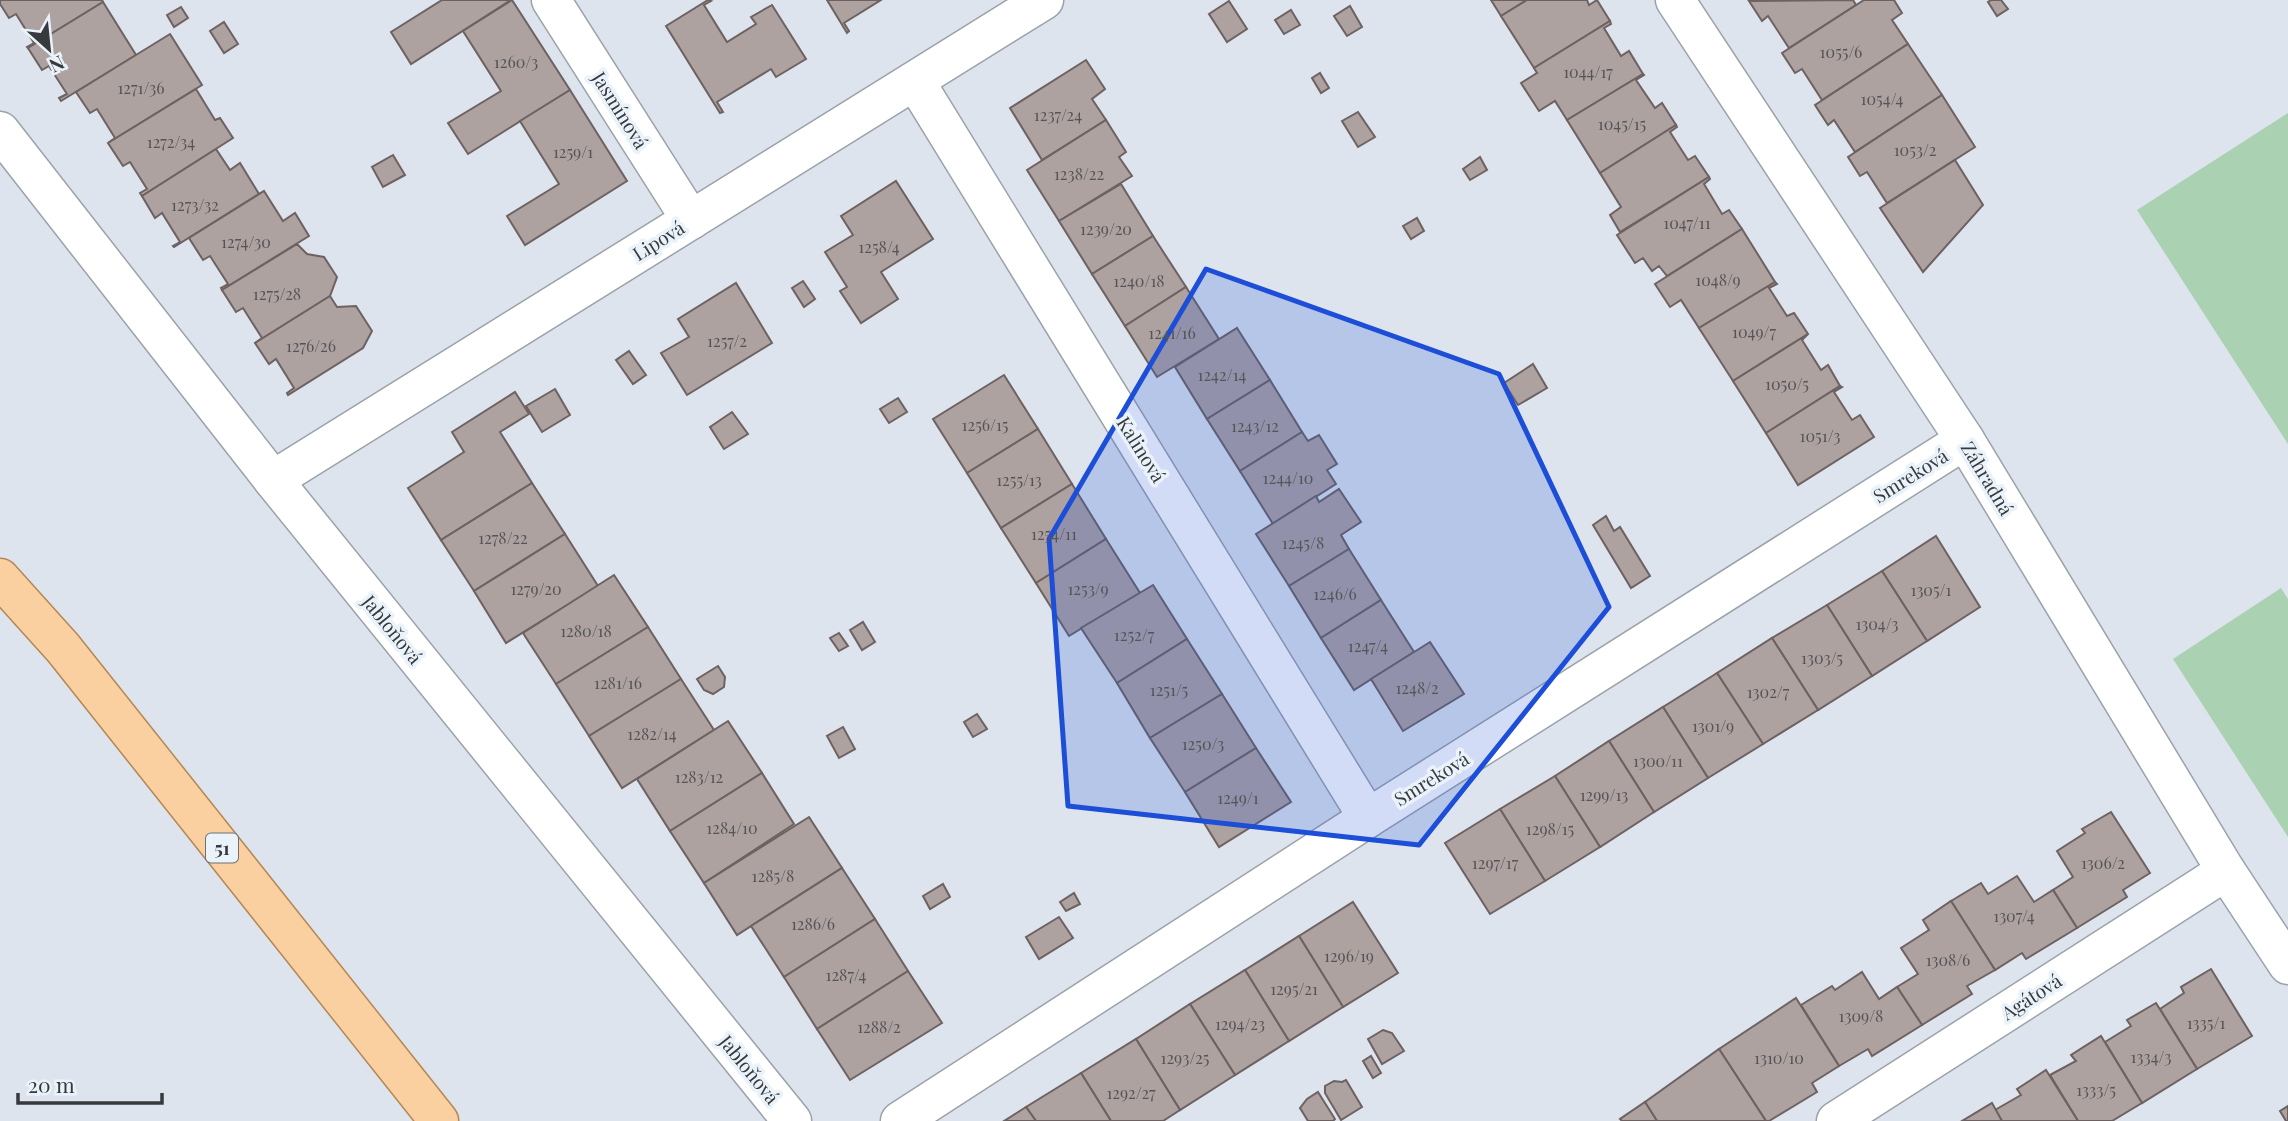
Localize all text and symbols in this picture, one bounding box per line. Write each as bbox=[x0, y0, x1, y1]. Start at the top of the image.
north arrow bbox=[14, 14, 84, 84]
house number: 1055/6 bbox=[1820, 41, 1862, 62]
text: N bbox=[45, 50, 69, 80]
house number: 1260/3 bbox=[494, 51, 538, 72]
house number: 1044/17 bbox=[1563, 61, 1613, 82]
street label: Jasmínová bbox=[587, 66, 655, 154]
house number: 1271/36 bbox=[117, 77, 165, 98]
house number: 1054/4 bbox=[1861, 88, 1903, 109]
house number: 1237/24 bbox=[1034, 104, 1082, 125]
house number: 1045/15 bbox=[1598, 113, 1646, 134]
house number: 1272/34 bbox=[147, 131, 195, 152]
house number: 1053/2 bbox=[1894, 139, 1936, 160]
house number: 1259/1 bbox=[553, 141, 593, 162]
house number: 1238/22 bbox=[1054, 163, 1104, 184]
house number: 1273/32 bbox=[171, 194, 219, 215]
house number: 1047/11 bbox=[1663, 212, 1711, 233]
street label: Lipová bbox=[627, 214, 689, 266]
house number: 1239/20 bbox=[1080, 218, 1132, 239]
house number: 1274/30 bbox=[221, 231, 271, 252]
house number: 1258/4 bbox=[858, 236, 900, 257]
house number: 1048/9 bbox=[1695, 269, 1741, 290]
house number: 1240/18 bbox=[1113, 270, 1165, 291]
house number: 1275/28 bbox=[253, 283, 301, 304]
house number: 1049/7 bbox=[1732, 321, 1777, 342]
house number: 1241/16 bbox=[1148, 322, 1196, 343]
house number: 1257/2 bbox=[707, 330, 747, 351]
house number: 1276/26 bbox=[286, 335, 336, 356]
house number: 1242/14 bbox=[1198, 364, 1247, 385]
house number: 1050/5 bbox=[1765, 373, 1809, 394]
street label: Kalinová bbox=[1112, 411, 1173, 487]
house number: 1256/15 bbox=[962, 414, 1008, 435]
house number: 1243/12 bbox=[1231, 415, 1279, 436]
house number: 1051/3 bbox=[1800, 425, 1840, 446]
street label: Záhradná bbox=[1956, 436, 2020, 520]
street label: Smreková bbox=[1868, 442, 1953, 508]
house number: 1244/10 bbox=[1263, 467, 1313, 488]
house number: 1255/13 bbox=[996, 469, 1042, 490]
house number: 1254/11 bbox=[1031, 523, 1077, 544]
house number: 1278/22 bbox=[478, 527, 528, 548]
house number: 1245/8 bbox=[1282, 532, 1324, 553]
house number: 1279/20 bbox=[510, 578, 562, 599]
house number: 1253/9 bbox=[1067, 578, 1109, 599]
house number: 1305/1 bbox=[1911, 579, 1952, 600]
house number: 1246/6 bbox=[1313, 583, 1357, 604]
street label: Jabloňová bbox=[357, 588, 429, 669]
house number: 1304/3 bbox=[1855, 613, 1899, 634]
house number: 1280/18 bbox=[560, 620, 612, 641]
house number: 1252/7 bbox=[1114, 624, 1155, 645]
house number: 1247/4 bbox=[1348, 635, 1388, 656]
house number: 1303/5 bbox=[1801, 647, 1843, 668]
house number: 1281/16 bbox=[594, 672, 642, 693]
house number: 1248/2 bbox=[1395, 677, 1439, 698]
house number: 1251/5 bbox=[1150, 679, 1188, 700]
house number: 1302/7 bbox=[1747, 681, 1790, 702]
house number: 1301/9 bbox=[1692, 715, 1734, 736]
house number: 1282/14 bbox=[627, 723, 677, 744]
house number: 1250/3 bbox=[1182, 733, 1224, 754]
street label: Smreková bbox=[1389, 745, 1474, 811]
house number: 1300/11 bbox=[1633, 750, 1683, 771]
house number: 1283/12 bbox=[675, 766, 723, 787]
house number: 1299/13 bbox=[1580, 784, 1628, 805]
house number: 1249/1 bbox=[1217, 787, 1259, 808]
house number: 1284/10 bbox=[706, 817, 758, 838]
house number: 1298/15 bbox=[1526, 818, 1574, 839]
road number: 51 bbox=[206, 834, 238, 862]
house number: 1297/17 bbox=[1472, 852, 1519, 873]
house number: 1306/2 bbox=[2081, 852, 2125, 873]
house number: 1285/8 bbox=[752, 865, 794, 886]
house number: 1307/4 bbox=[1993, 905, 2035, 926]
house number: 1286/6 bbox=[791, 913, 835, 934]
house number: 1296/19 bbox=[1324, 945, 1374, 966]
house number: 1308/6 bbox=[1926, 949, 1970, 970]
house number: 1287/4 bbox=[826, 964, 867, 985]
street label: Agátová bbox=[1995, 967, 2067, 1026]
house number: 1295/21 bbox=[1270, 978, 1318, 999]
house number: 1309/8 bbox=[1839, 1005, 1883, 1026]
house number: 1335/1 bbox=[2187, 1012, 2225, 1033]
house number: 1294/23 bbox=[1215, 1013, 1265, 1034]
house number: 1288/2 bbox=[857, 1016, 901, 1037]
street label: Jabloňová bbox=[714, 1028, 786, 1109]
house number: 1334/3 bbox=[2131, 1046, 2171, 1067]
house number: 1293/25 bbox=[1161, 1047, 1209, 1068]
house number: 1310/10 bbox=[1754, 1047, 1804, 1068]
scale bar bbox=[18, 1062, 161, 1106]
text: 20 m bbox=[28, 1070, 75, 1098]
house number: 1333/5 bbox=[2076, 1079, 2116, 1100]
house number: 1292/27 bbox=[1106, 1082, 1156, 1103]

